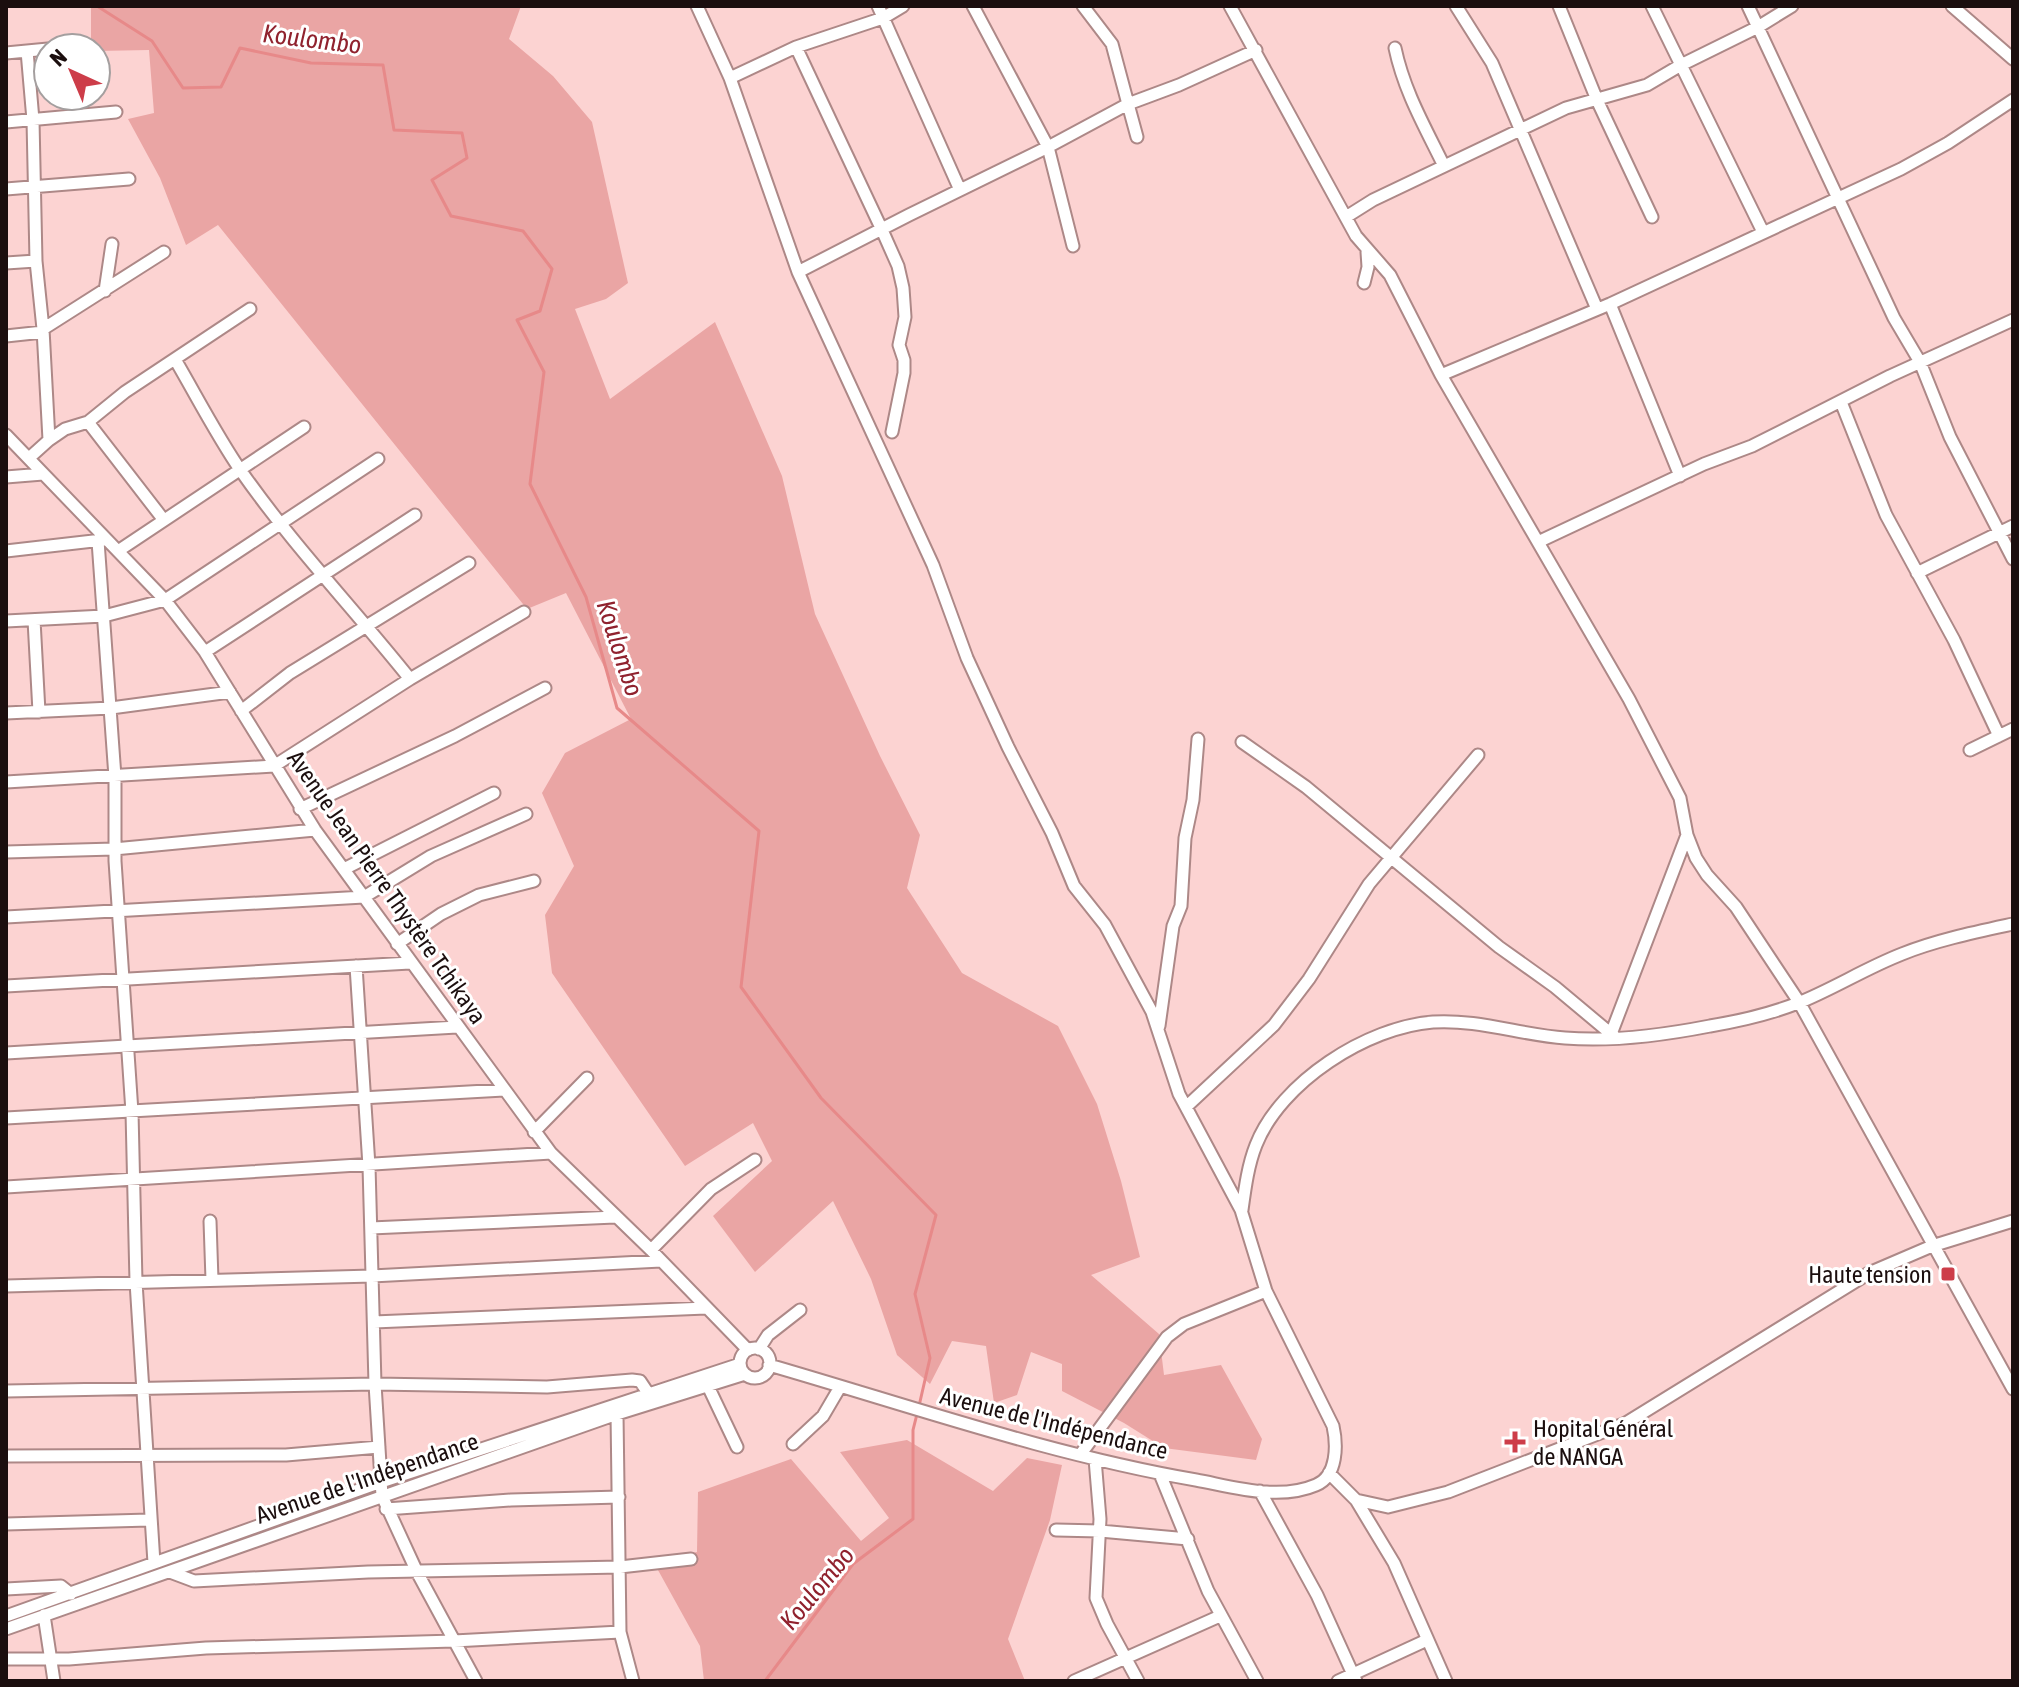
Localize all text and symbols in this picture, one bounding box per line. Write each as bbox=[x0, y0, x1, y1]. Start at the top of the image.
water label: Koulombo bbox=[261, 18, 363, 60]
north arrow bbox=[32, 32, 112, 112]
text: N bbox=[44, 44, 72, 71]
water label: Koulombo bbox=[590, 596, 650, 700]
street label: Avenue Jean Pierre Thystère Tchikaya bbox=[282, 745, 492, 1029]
place label: Haute tension bbox=[1808, 1261, 1932, 1288]
marker: Haute tension bbox=[1939, 1265, 1957, 1283]
street label: Avenue de l'Indépendance bbox=[937, 1382, 1171, 1464]
place label: Hopital Général de NANGA bbox=[1533, 1415, 1674, 1470]
street label: Avenue de l'Indépendance bbox=[252, 1427, 482, 1529]
marker: Hopital Général de NANGA bbox=[1504, 1431, 1526, 1453]
water label: Koulombo bbox=[774, 1540, 860, 1636]

